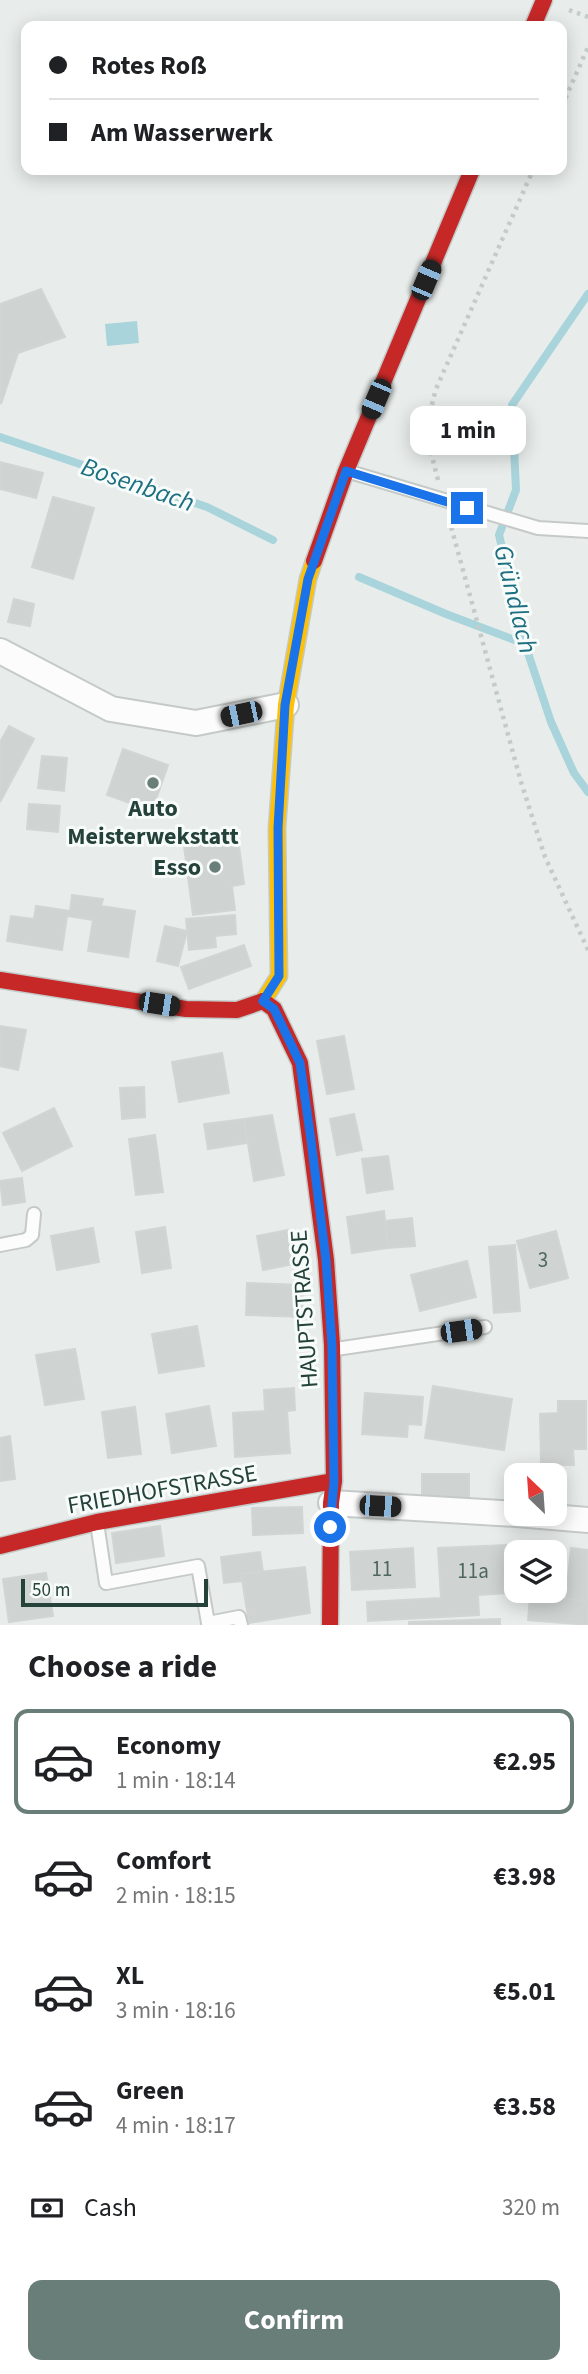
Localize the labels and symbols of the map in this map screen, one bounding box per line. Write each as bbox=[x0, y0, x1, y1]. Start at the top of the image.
car bbox=[409, 257, 444, 303]
car bbox=[359, 376, 394, 422]
callout: 1 min bbox=[409, 406, 525, 456]
water label: Bosenbach bbox=[76, 448, 199, 521]
route end bbox=[451, 492, 483, 524]
water label: Gründlach bbox=[484, 541, 547, 657]
car bbox=[219, 699, 264, 729]
marker: Auto Meisterwekstatt bbox=[145, 775, 161, 791]
place label: Auto Meisterwekstatt bbox=[67, 791, 239, 854]
place label: Esso bbox=[153, 850, 201, 885]
marker: Esso bbox=[207, 859, 223, 875]
car bbox=[137, 990, 182, 1018]
street label: HAUPTSTRASSE bbox=[282, 1229, 327, 1389]
house number: 3 bbox=[538, 1245, 548, 1275]
car bbox=[439, 1318, 484, 1344]
street label: FRIEDHOFSTRASSE bbox=[65, 1456, 260, 1523]
north arrow bbox=[504, 1463, 567, 1526]
car bbox=[359, 1494, 402, 1518]
route start bbox=[314, 1511, 346, 1543]
house number: 11 bbox=[372, 1554, 392, 1584]
house number: 11a bbox=[457, 1556, 489, 1586]
scale bar bbox=[21, 1576, 208, 1608]

